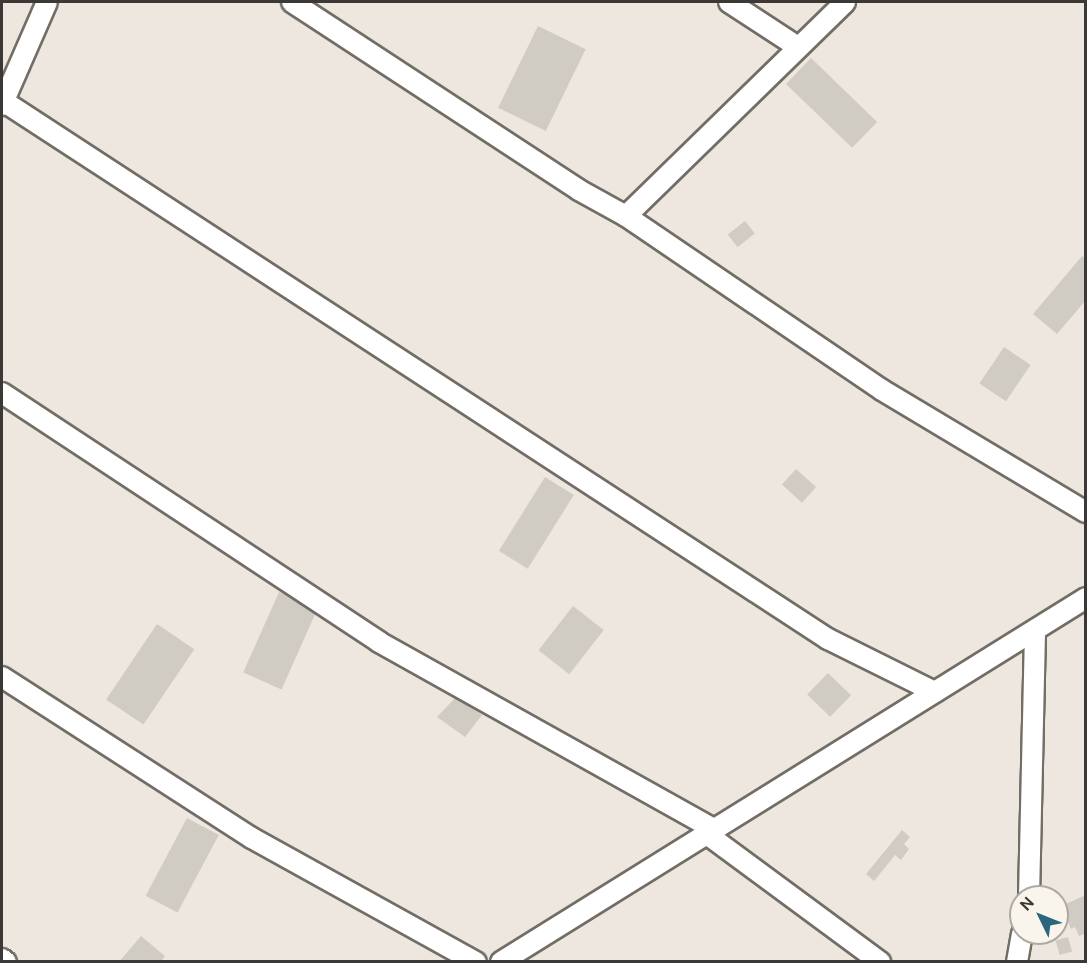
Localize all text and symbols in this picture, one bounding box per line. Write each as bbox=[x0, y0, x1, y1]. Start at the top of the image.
north arrow bbox=[1009, 885, 1069, 945]
text: N bbox=[1015, 892, 1039, 915]

